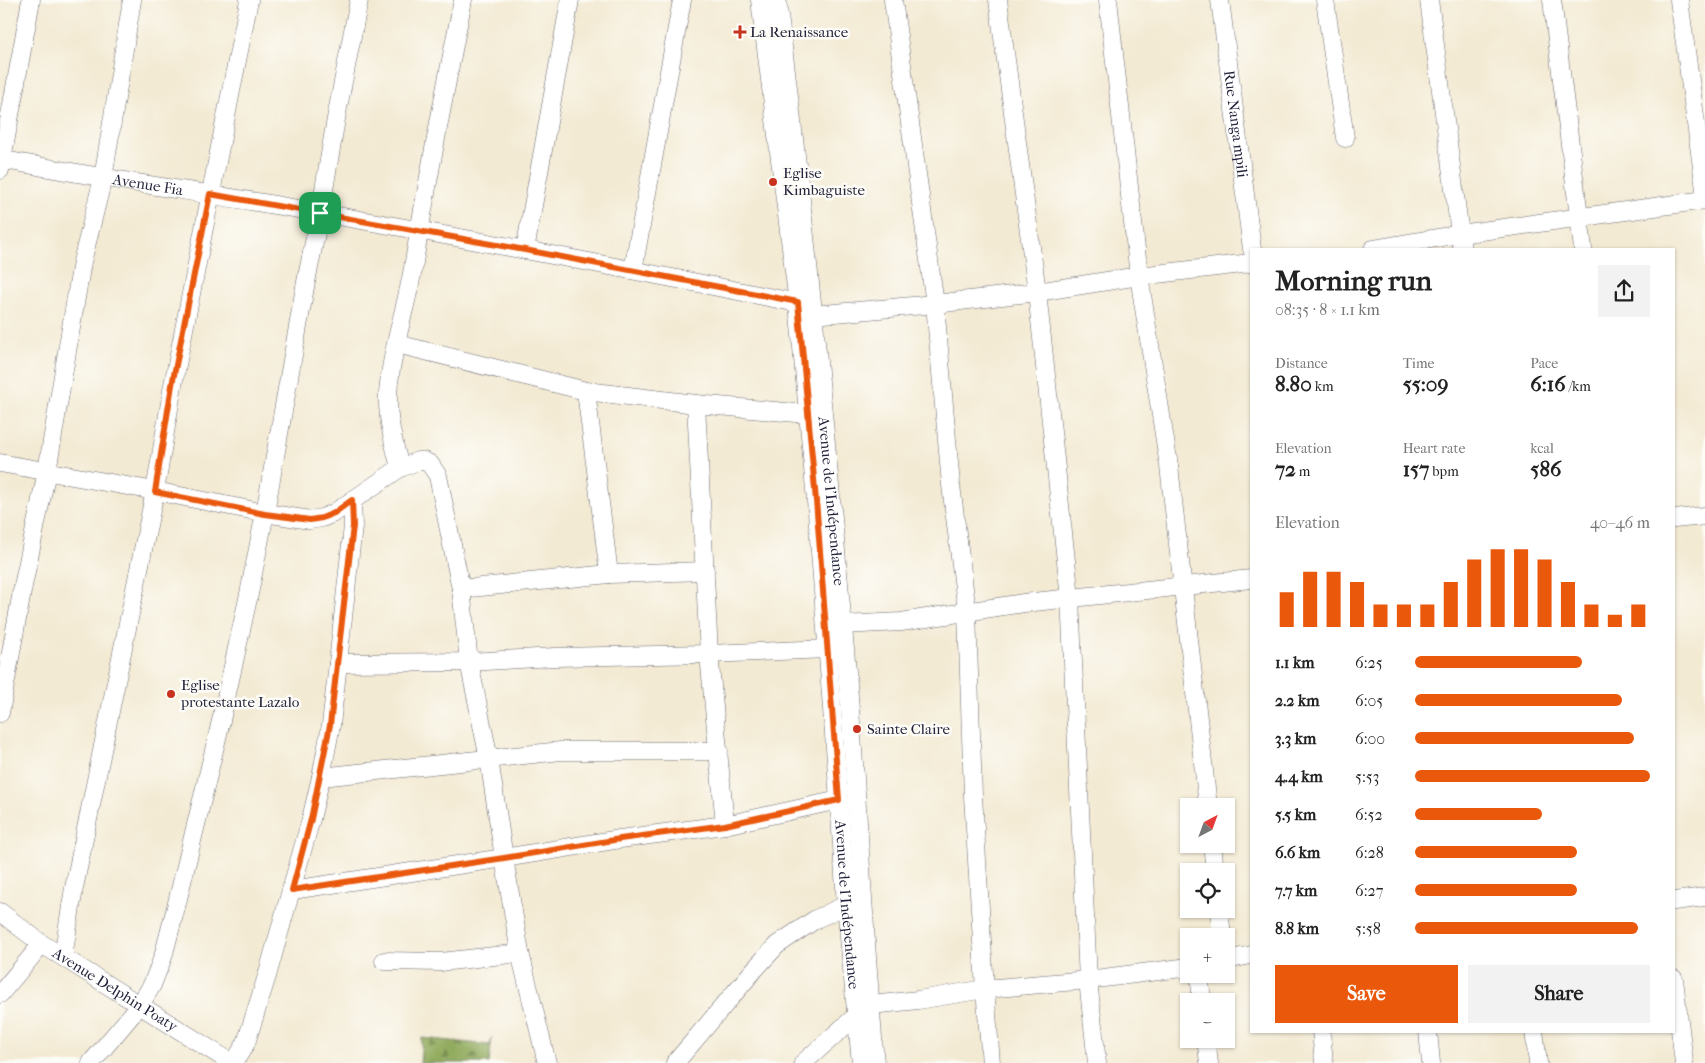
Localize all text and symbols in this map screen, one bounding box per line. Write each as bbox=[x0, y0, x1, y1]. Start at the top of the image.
place label: La Renaissance bbox=[750, 23, 849, 41]
marker: La Renaissance bbox=[734, 26, 746, 38]
street label: Rue Nanga mpili bbox=[1220, 69, 1252, 179]
place label: Eglise Kimbaguiste bbox=[783, 164, 866, 199]
street label: Avenue Fia bbox=[110, 170, 185, 199]
marker: Eglise Kimbaguiste bbox=[767, 176, 779, 188]
pin bbox=[299, 192, 341, 234]
icon: arrive bbox=[306, 199, 334, 227]
text: Morning run bbox=[1275, 264, 1432, 297]
button: share bbox=[1598, 265, 1650, 317]
text: 08:35 · 8 × 1.1 km bbox=[1275, 300, 1380, 319]
text: Distance bbox=[1275, 355, 1328, 372]
text: Time bbox=[1403, 355, 1434, 372]
text: Pace bbox=[1530, 355, 1558, 372]
text: 8.80 bbox=[1275, 372, 1312, 396]
text: 55:09 bbox=[1403, 372, 1448, 396]
text: 6:16 bbox=[1530, 372, 1566, 396]
text: km bbox=[1312, 378, 1334, 395]
text: /km bbox=[1566, 378, 1591, 395]
street label: Avenue de l'Indépendance bbox=[814, 415, 848, 587]
text: Elevation bbox=[1275, 440, 1332, 457]
text: Heart rate bbox=[1403, 440, 1465, 457]
text: kcal bbox=[1530, 440, 1554, 457]
text: 72 bbox=[1275, 457, 1296, 481]
text: 157 bbox=[1403, 457, 1429, 481]
text: 586 bbox=[1530, 457, 1561, 481]
text: m bbox=[1296, 463, 1311, 480]
text: bpm bbox=[1429, 463, 1459, 480]
text: Elevation bbox=[1275, 513, 1340, 532]
text: 40–46 m bbox=[1590, 513, 1650, 532]
text: 1.1 km bbox=[1275, 653, 1314, 672]
text: 6:25 bbox=[1355, 653, 1383, 672]
place label: Eglise protestante Lazalo bbox=[180, 676, 300, 711]
marker: Eglise protestante Lazalo bbox=[165, 688, 177, 700]
text: 2.2 km bbox=[1275, 691, 1320, 710]
text: 6:05 bbox=[1355, 691, 1383, 710]
place label: Sainte Claire bbox=[867, 720, 951, 738]
marker: Sainte Claire bbox=[851, 723, 863, 735]
text: 3.3 km bbox=[1275, 729, 1316, 748]
text: 6:00 bbox=[1355, 729, 1385, 748]
text: 4.4 km bbox=[1275, 767, 1323, 786]
text: 5:53 bbox=[1355, 767, 1379, 786]
north arrow bbox=[1180, 798, 1235, 852]
map controls bbox=[1180, 798, 1235, 1048]
text: 5.5 km bbox=[1275, 805, 1316, 824]
text: 6:52 bbox=[1355, 805, 1383, 824]
street label: Avenue de l'Indépendance bbox=[831, 818, 863, 991]
text: 6.6 km bbox=[1275, 843, 1320, 862]
text: 6:28 bbox=[1355, 843, 1384, 862]
button: locate bbox=[1180, 863, 1235, 918]
text: 7.7 km bbox=[1275, 881, 1317, 900]
text: 6:27 bbox=[1355, 881, 1383, 900]
text: 8.8 km bbox=[1275, 919, 1319, 938]
text: 5:58 bbox=[1355, 919, 1381, 938]
button: + bbox=[1180, 928, 1235, 983]
street label: Avenue Delphin Poaty bbox=[48, 943, 182, 1036]
button: Save bbox=[1275, 965, 1458, 1023]
button: Share bbox=[1468, 965, 1650, 1023]
button: − bbox=[1180, 993, 1235, 1048]

